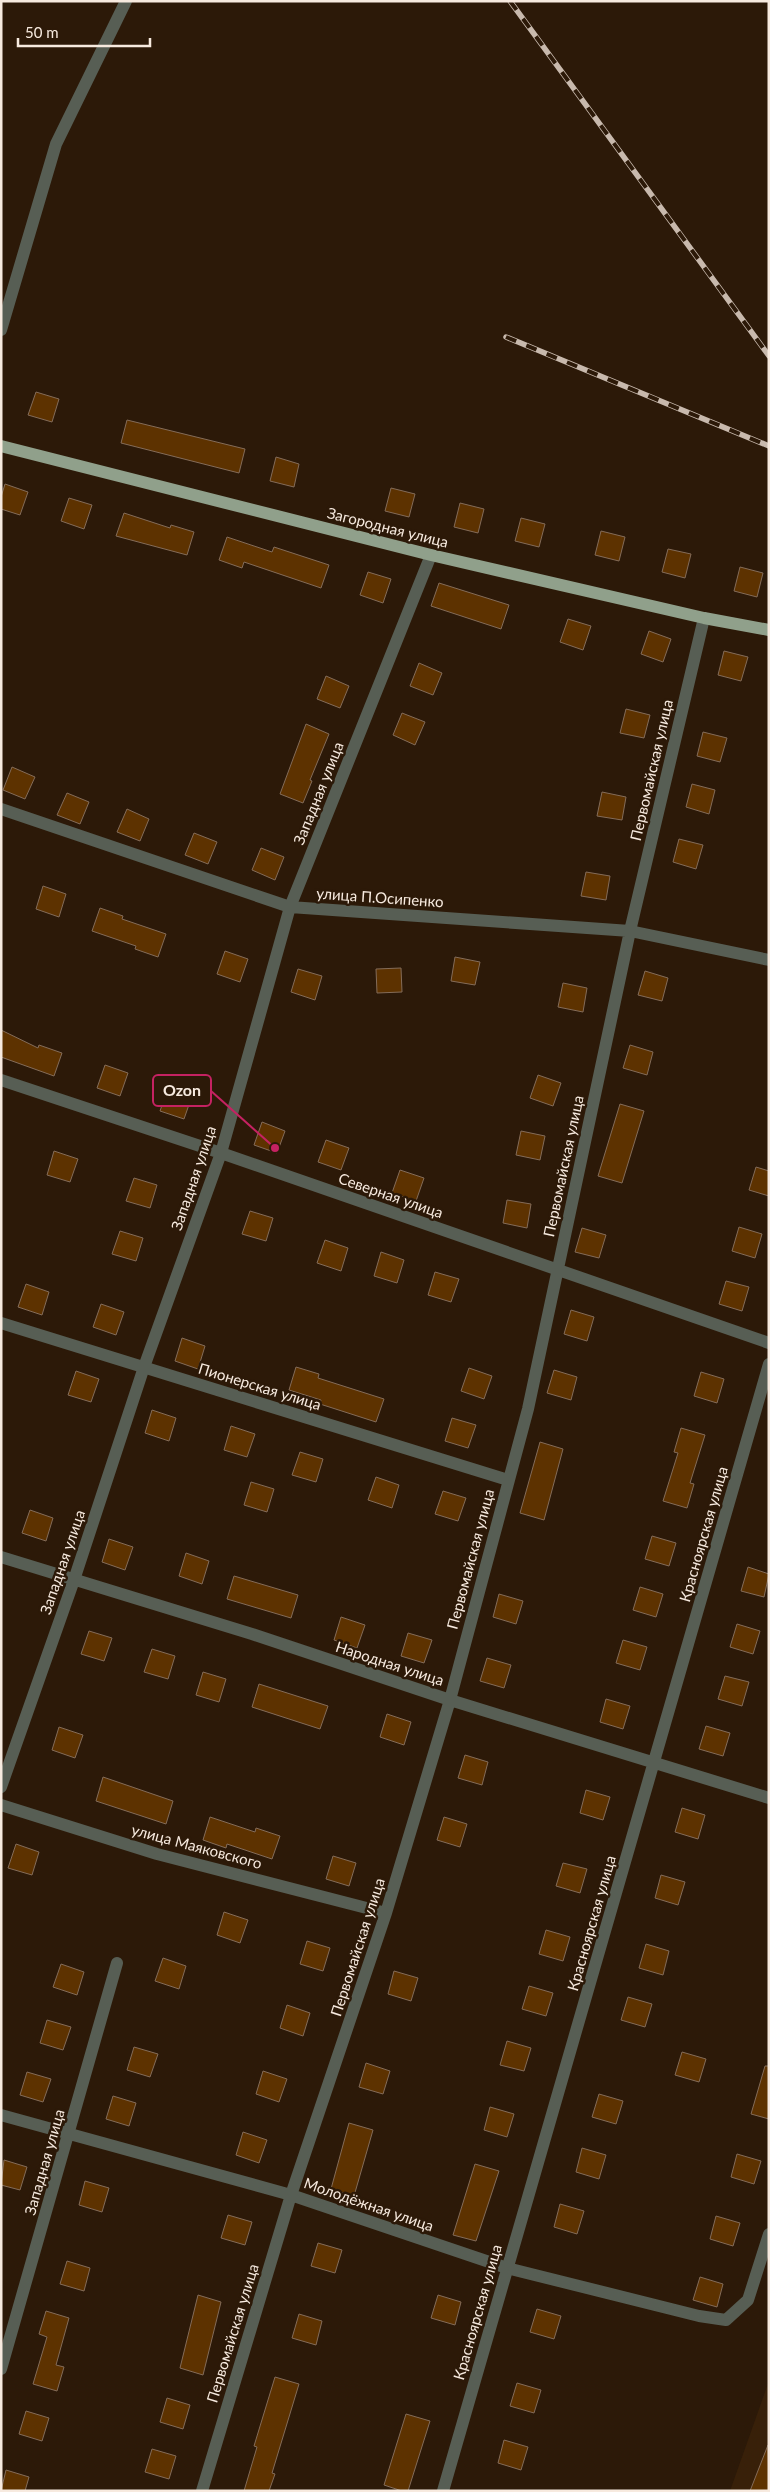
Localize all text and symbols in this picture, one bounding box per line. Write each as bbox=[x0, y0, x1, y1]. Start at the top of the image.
scale bar bbox=[18, 15, 150, 47]
text: 50 m bbox=[25, 23, 59, 41]
street label: Загородная улица bbox=[326, 503, 450, 551]
street label: Первомайская улица bbox=[626, 698, 676, 842]
street label: Западная улица bbox=[289, 739, 347, 847]
street label: улица П.Осипенко bbox=[316, 884, 444, 910]
callout: Ozon bbox=[153, 1075, 211, 1106]
text: Ozon bbox=[163, 1080, 201, 1099]
street label: Первомайская улица bbox=[539, 1094, 587, 1238]
street label: Западная улица bbox=[167, 1123, 219, 1233]
street label: Северная улица bbox=[336, 1169, 446, 1221]
street label: Пионерская улица bbox=[196, 1359, 324, 1413]
street label: Красноярская улица bbox=[675, 1464, 731, 1604]
street label: Первомайская улица bbox=[443, 1487, 497, 1631]
street label: Западная улица bbox=[36, 1507, 88, 1617]
street label: Народная улица bbox=[334, 1637, 446, 1689]
street label: улица Маяковского bbox=[130, 1820, 264, 1872]
street label: Красноярская улица bbox=[563, 1853, 619, 1993]
street label: Первомайская улица bbox=[326, 1876, 388, 2018]
street label: Западная улица bbox=[20, 2107, 68, 2217]
street label: Молодёжная улица bbox=[302, 2173, 436, 2235]
street label: Красноярская улица bbox=[449, 2242, 505, 2382]
street label: Первомайская улица bbox=[202, 2261, 262, 2405]

